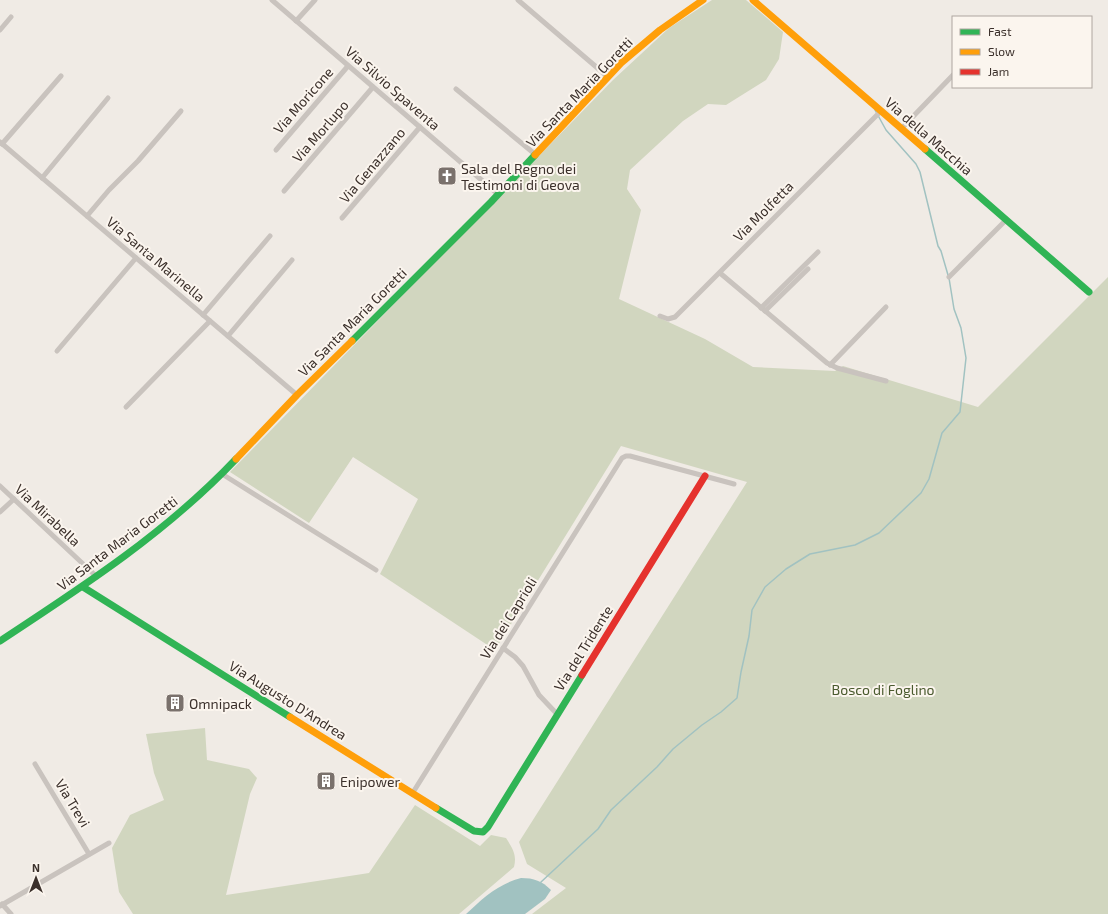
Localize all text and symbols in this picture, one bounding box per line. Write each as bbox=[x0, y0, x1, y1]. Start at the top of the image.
legend bbox=[952, 16, 1092, 88]
text: Fast bbox=[988, 24, 1012, 38]
street label: Via Santa Maria Goretti bbox=[522, 33, 636, 151]
street label: Via Silvio Spaventa bbox=[342, 42, 444, 134]
text: Slow bbox=[988, 44, 1015, 58]
street label: Via Moricone bbox=[270, 63, 336, 137]
text: Jam bbox=[988, 64, 1009, 78]
street label: Via della Macchia bbox=[882, 93, 976, 179]
street label: Via Morlupo bbox=[288, 96, 352, 166]
street label: Via Genazzano bbox=[336, 124, 408, 206]
place label: Sala del Regno dei Testimoni di Geova bbox=[461, 160, 580, 193]
church icon: Sala del Regno dei Testimoni di Geova bbox=[436, 165, 458, 187]
street label: Via Molfetta bbox=[729, 177, 797, 245]
street label: Via Santa Marinella bbox=[103, 213, 209, 305]
street label: Via Santa Maria Goretti bbox=[294, 264, 410, 380]
street label: Via Mirabella bbox=[12, 480, 84, 550]
street label: Via Santa Maria Goretti bbox=[53, 492, 181, 594]
street label: Via dei Caprioli bbox=[476, 574, 540, 662]
street label: Via del Tridente bbox=[550, 602, 616, 694]
street label: Via Augusto D'Andrea bbox=[226, 657, 350, 743]
park label: Bosco di Foglino bbox=[832, 681, 935, 698]
building icon: Omnipack bbox=[164, 692, 186, 714]
place label: Omnipack bbox=[189, 695, 252, 712]
building icon: Enipower bbox=[315, 770, 337, 792]
place label: Enipower bbox=[340, 773, 400, 790]
street label: Via Trevi bbox=[52, 776, 94, 830]
north arrow bbox=[16, 858, 56, 898]
text: N bbox=[32, 861, 40, 874]

